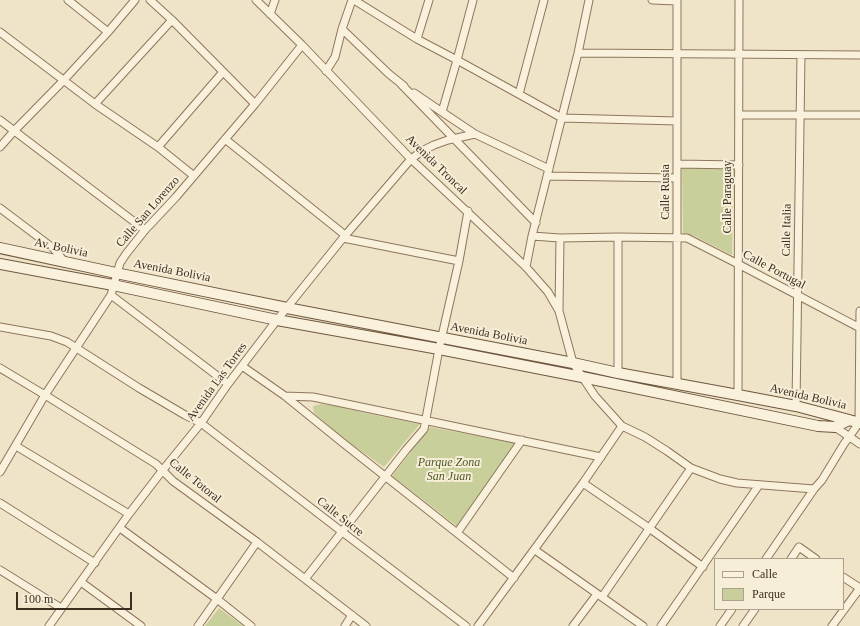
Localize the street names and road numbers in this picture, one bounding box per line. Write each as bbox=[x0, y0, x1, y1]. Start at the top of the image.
street label: Avenida Troncal bbox=[402, 132, 470, 198]
street label: Calle Paraguay bbox=[721, 161, 735, 233]
street label: Calle Rusia bbox=[659, 164, 673, 220]
street label: Calle San Lorenzo bbox=[113, 174, 183, 250]
street label: Calle Italia bbox=[779, 203, 795, 257]
street label: Av. Bolivia bbox=[33, 235, 89, 261]
street label: Calle Portugal bbox=[740, 247, 808, 293]
street label: Avenida Bolivia bbox=[132, 256, 212, 286]
street label: Avenida Bolivia bbox=[449, 319, 529, 349]
street label: Avenida Las Torres bbox=[184, 340, 250, 424]
street label: Avenida Bolivia bbox=[768, 381, 848, 413]
street label: Calle Totoral bbox=[166, 456, 224, 506]
street label: Calle Sucre bbox=[314, 494, 366, 540]

